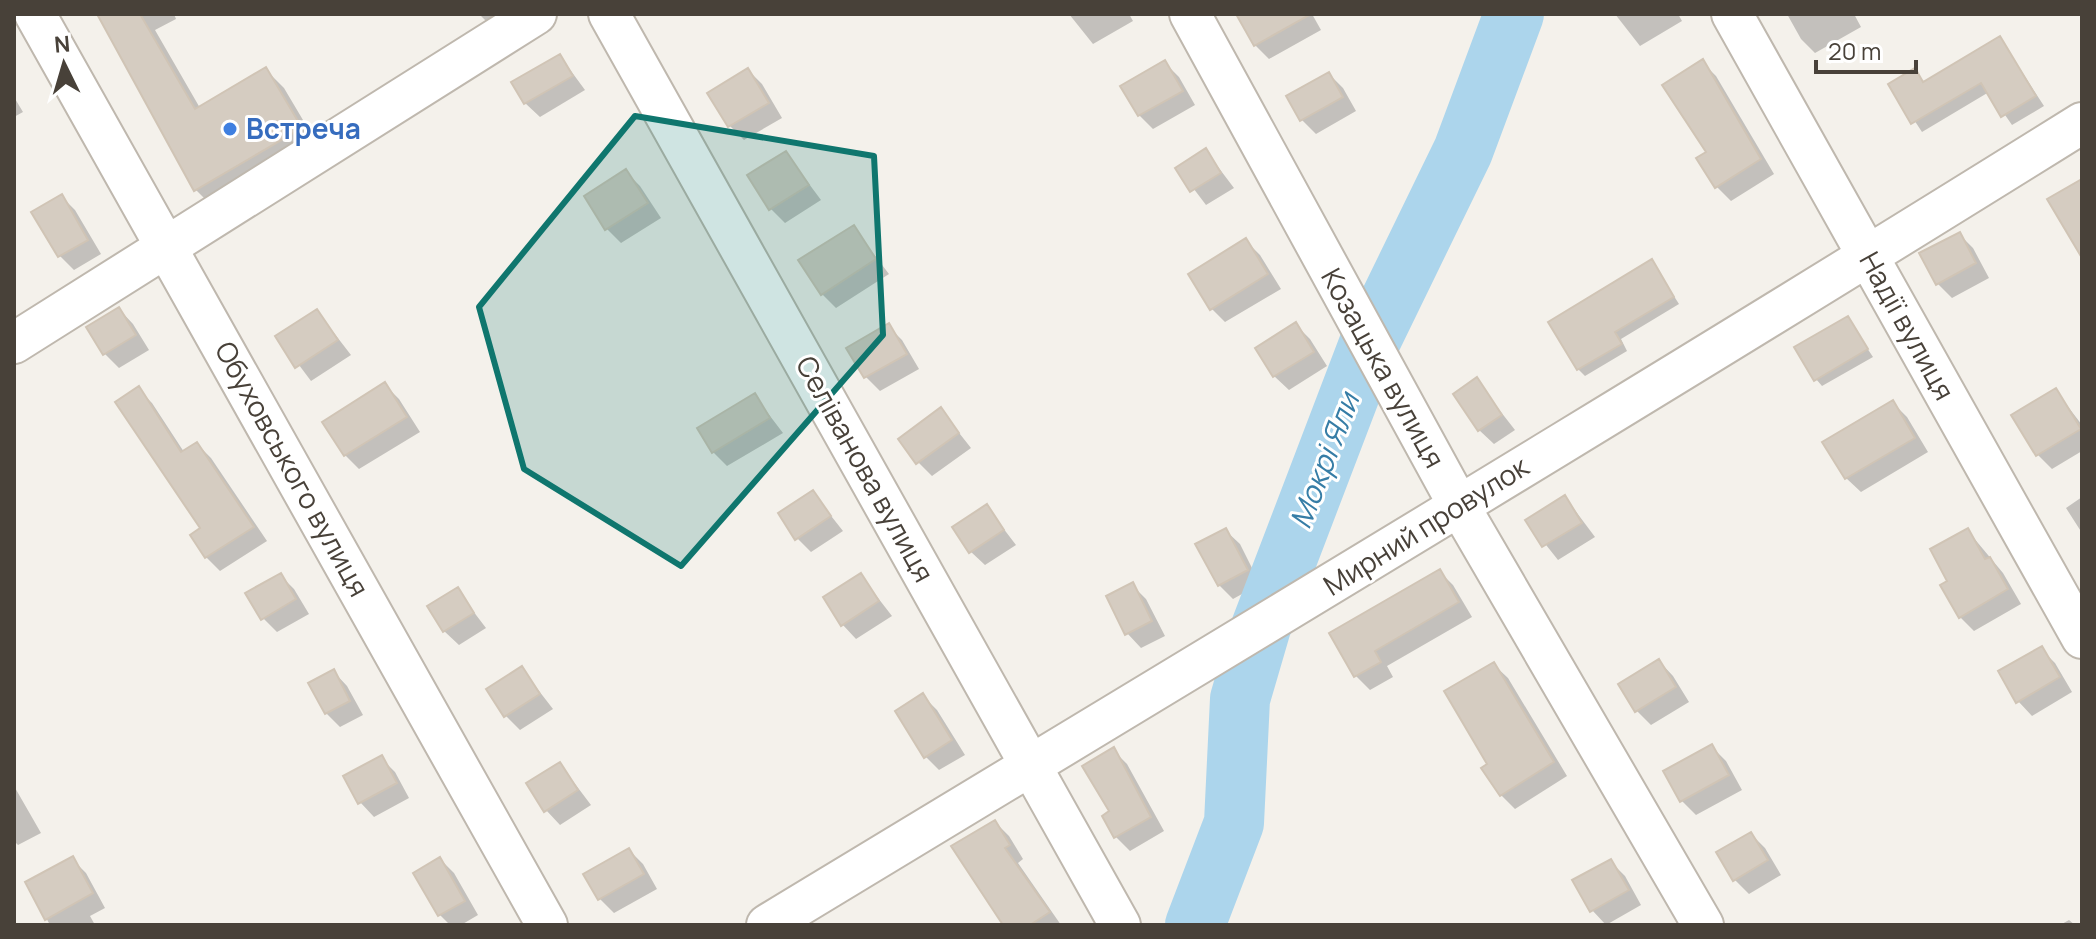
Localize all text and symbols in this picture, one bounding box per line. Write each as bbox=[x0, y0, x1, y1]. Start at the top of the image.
north arrow bbox=[24, 24, 104, 104]
scale bar bbox=[1816, 24, 1916, 74]
text: N bbox=[53, 28, 71, 60]
text: 20 m bbox=[1828, 34, 1881, 67]
place label: Встреча bbox=[246, 109, 361, 147]
marker: Встреча bbox=[221, 120, 239, 138]
street label: Надії вулиця bbox=[1851, 245, 1964, 407]
street label: Козацька вулиця bbox=[1313, 261, 1455, 474]
street label: Обуховського вулиця bbox=[207, 334, 379, 603]
street label: Селіванова вулиця bbox=[788, 349, 944, 588]
water label: Мокрі Яли bbox=[1279, 384, 1369, 534]
street label: Мирний провулок bbox=[1316, 446, 1536, 604]

